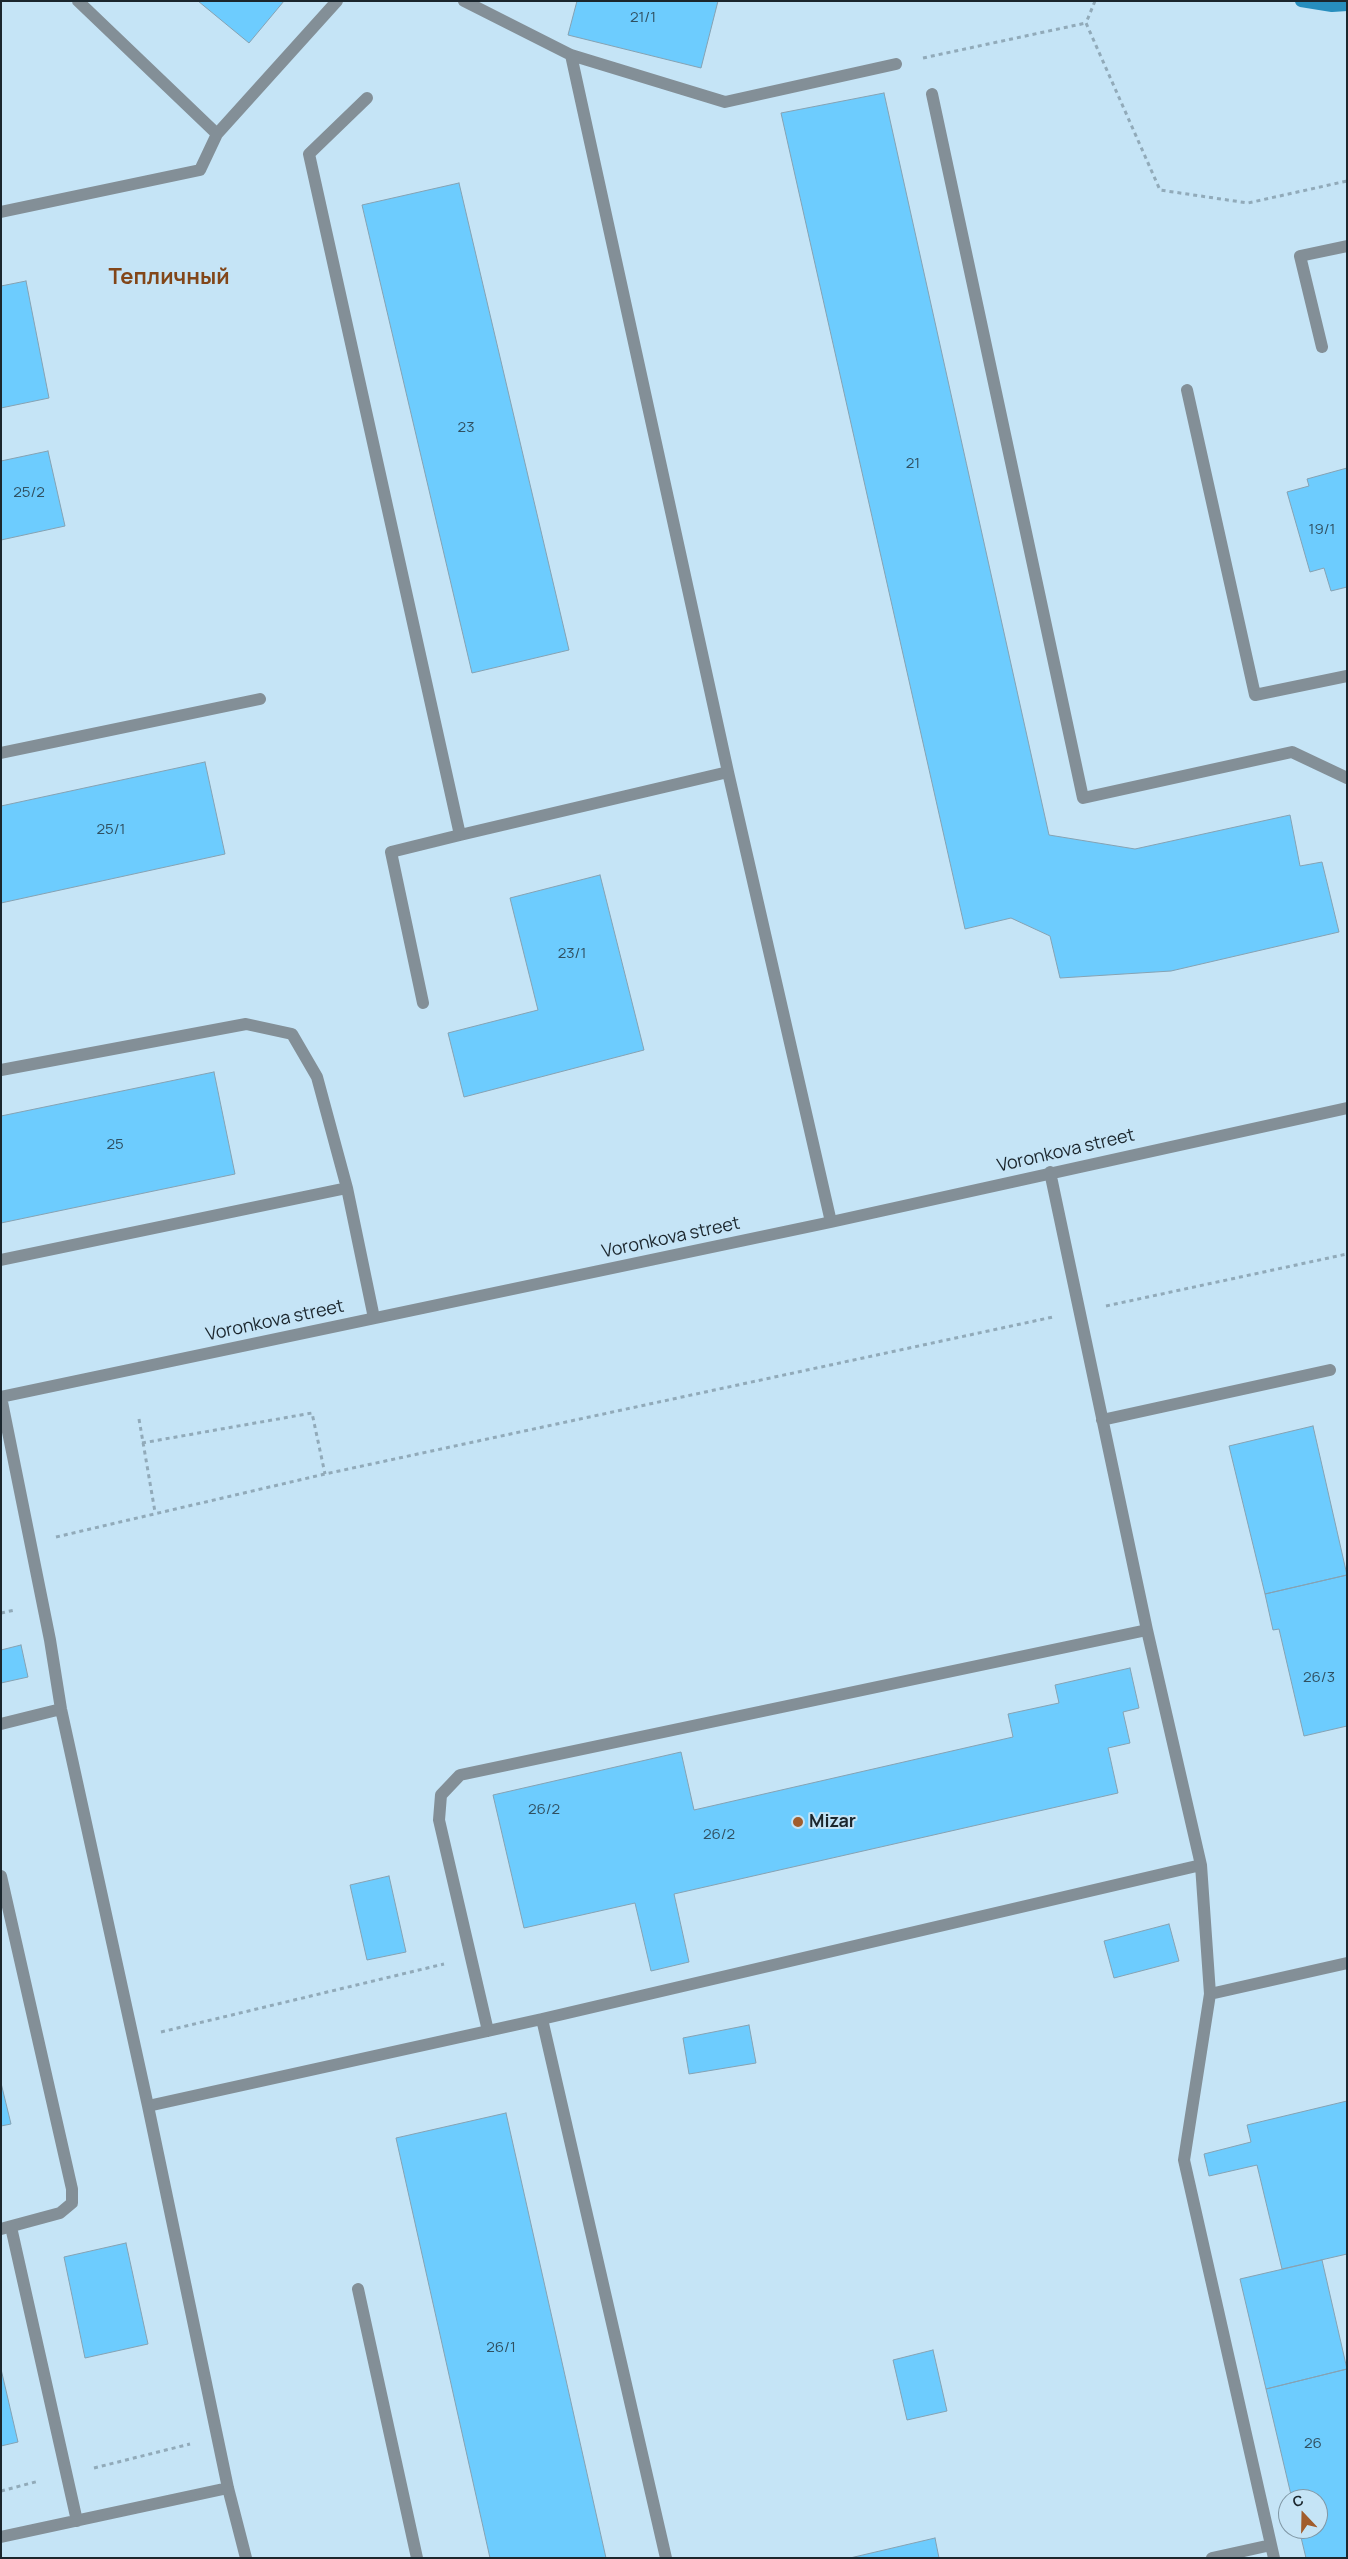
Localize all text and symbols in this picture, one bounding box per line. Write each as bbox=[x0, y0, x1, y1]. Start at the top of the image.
house number: 21/1 bbox=[630, 9, 656, 27]
district label: Тепличный bbox=[108, 265, 230, 291]
house number: 23 bbox=[458, 419, 474, 437]
house number: 21 bbox=[906, 455, 920, 473]
house number: 25/2 bbox=[13, 484, 45, 502]
house number: 19/1 bbox=[1309, 521, 1335, 539]
house number: 25/1 bbox=[97, 821, 125, 839]
house number: 23/1 bbox=[558, 945, 586, 963]
street label: Voronkova street bbox=[995, 1125, 1137, 1177]
house number: 25 bbox=[106, 1136, 124, 1154]
street label: Voronkova street bbox=[600, 1213, 742, 1263]
street label: Voronkova street bbox=[204, 1296, 346, 1346]
house number: 26/3 bbox=[1303, 1669, 1335, 1687]
house number: 26/2 bbox=[528, 1801, 560, 1819]
place label: Mizar bbox=[809, 1811, 856, 1833]
marker: Mizar bbox=[791, 1815, 805, 1829]
house number: 26/2 bbox=[703, 1826, 735, 1844]
house number: 26/1 bbox=[486, 2339, 516, 2357]
house number: 26 bbox=[1304, 2435, 1322, 2453]
north arrow bbox=[1278, 2489, 1328, 2539]
text: С bbox=[1290, 2490, 1306, 2511]

